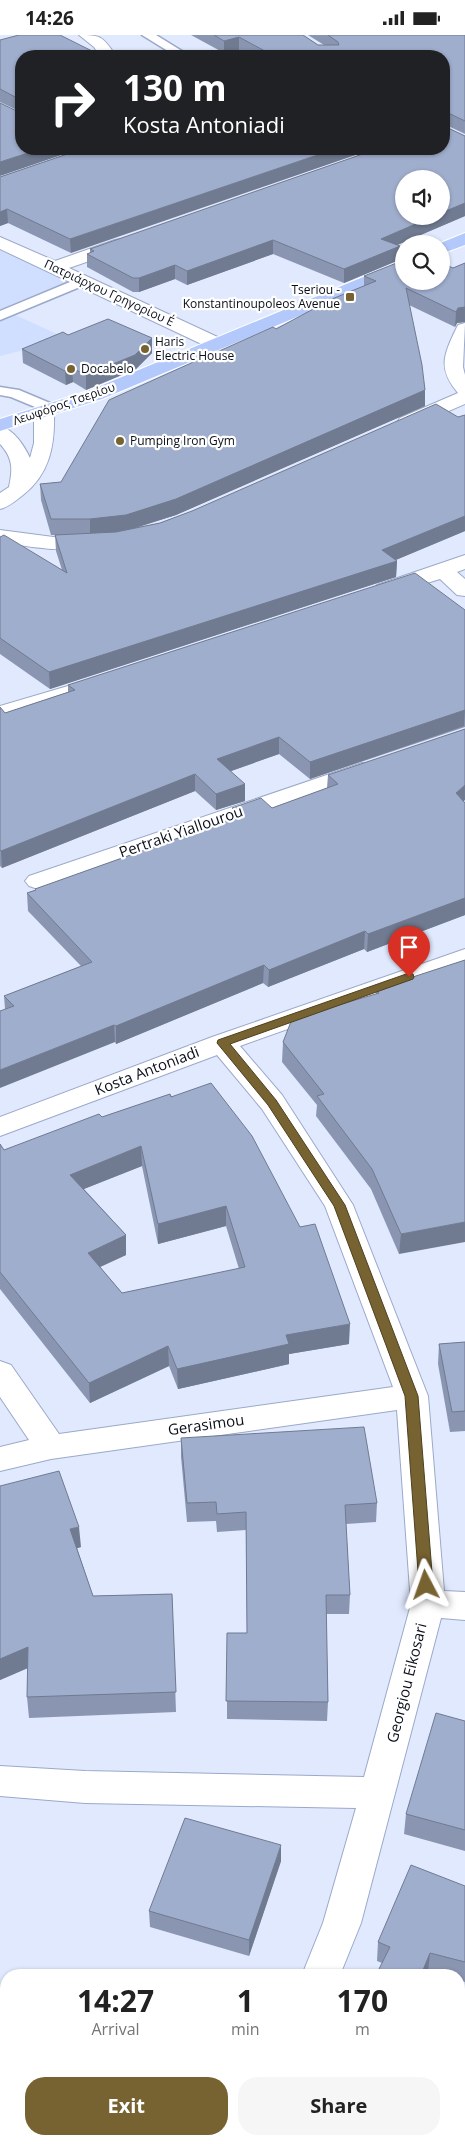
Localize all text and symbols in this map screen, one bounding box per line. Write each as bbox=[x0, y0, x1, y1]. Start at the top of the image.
text: 14:26 bbox=[25, 5, 74, 31]
text: 130 m bbox=[123, 64, 227, 111]
icon: right bbox=[40, 70, 105, 135]
text: Kosta Antoniadi bbox=[123, 109, 285, 139]
map controls bbox=[395, 170, 450, 290]
button: sound bbox=[395, 170, 450, 225]
button: search bbox=[395, 235, 450, 290]
street label: Πατριάρχου Γρηγορίου Ε΄ bbox=[41, 255, 177, 330]
place label: Tseriou - Konstantinoupoleos Avenue bbox=[183, 281, 340, 312]
marker: Tseriou - Konstantinoupoleos Avenue bbox=[344, 291, 356, 303]
place label: Haris Electric House bbox=[155, 333, 234, 364]
marker: Haris Electric House bbox=[139, 343, 151, 355]
place label: Docabelo bbox=[81, 360, 134, 377]
marker: Docabelo bbox=[65, 363, 77, 375]
street label: Λεωφόρος Τσερίου bbox=[11, 378, 117, 429]
place label: Pumping Iron Gym bbox=[130, 432, 235, 449]
marker: Pumping Iron Gym bbox=[114, 435, 126, 447]
street label: Pertraki Yiallourou bbox=[116, 801, 245, 862]
pin bbox=[388, 926, 430, 977]
icon: arrive bbox=[395, 933, 423, 961]
street label: Kosta Antoniadi bbox=[92, 1041, 202, 1099]
street label: Gerasimou bbox=[166, 1409, 245, 1439]
position arrow bbox=[399, 1558, 451, 1610]
street label: Georgiou Eikosari bbox=[381, 1621, 431, 1745]
text: 14:27 bbox=[77, 1980, 154, 2021]
text: 1 bbox=[237, 1980, 254, 2021]
text: 170 bbox=[337, 1980, 388, 2021]
text: Arrival bbox=[91, 2018, 140, 2040]
text: min bbox=[231, 2018, 260, 2040]
text: m bbox=[355, 2018, 370, 2040]
button: Exit bbox=[25, 2077, 228, 2135]
button: Share bbox=[238, 2077, 440, 2135]

